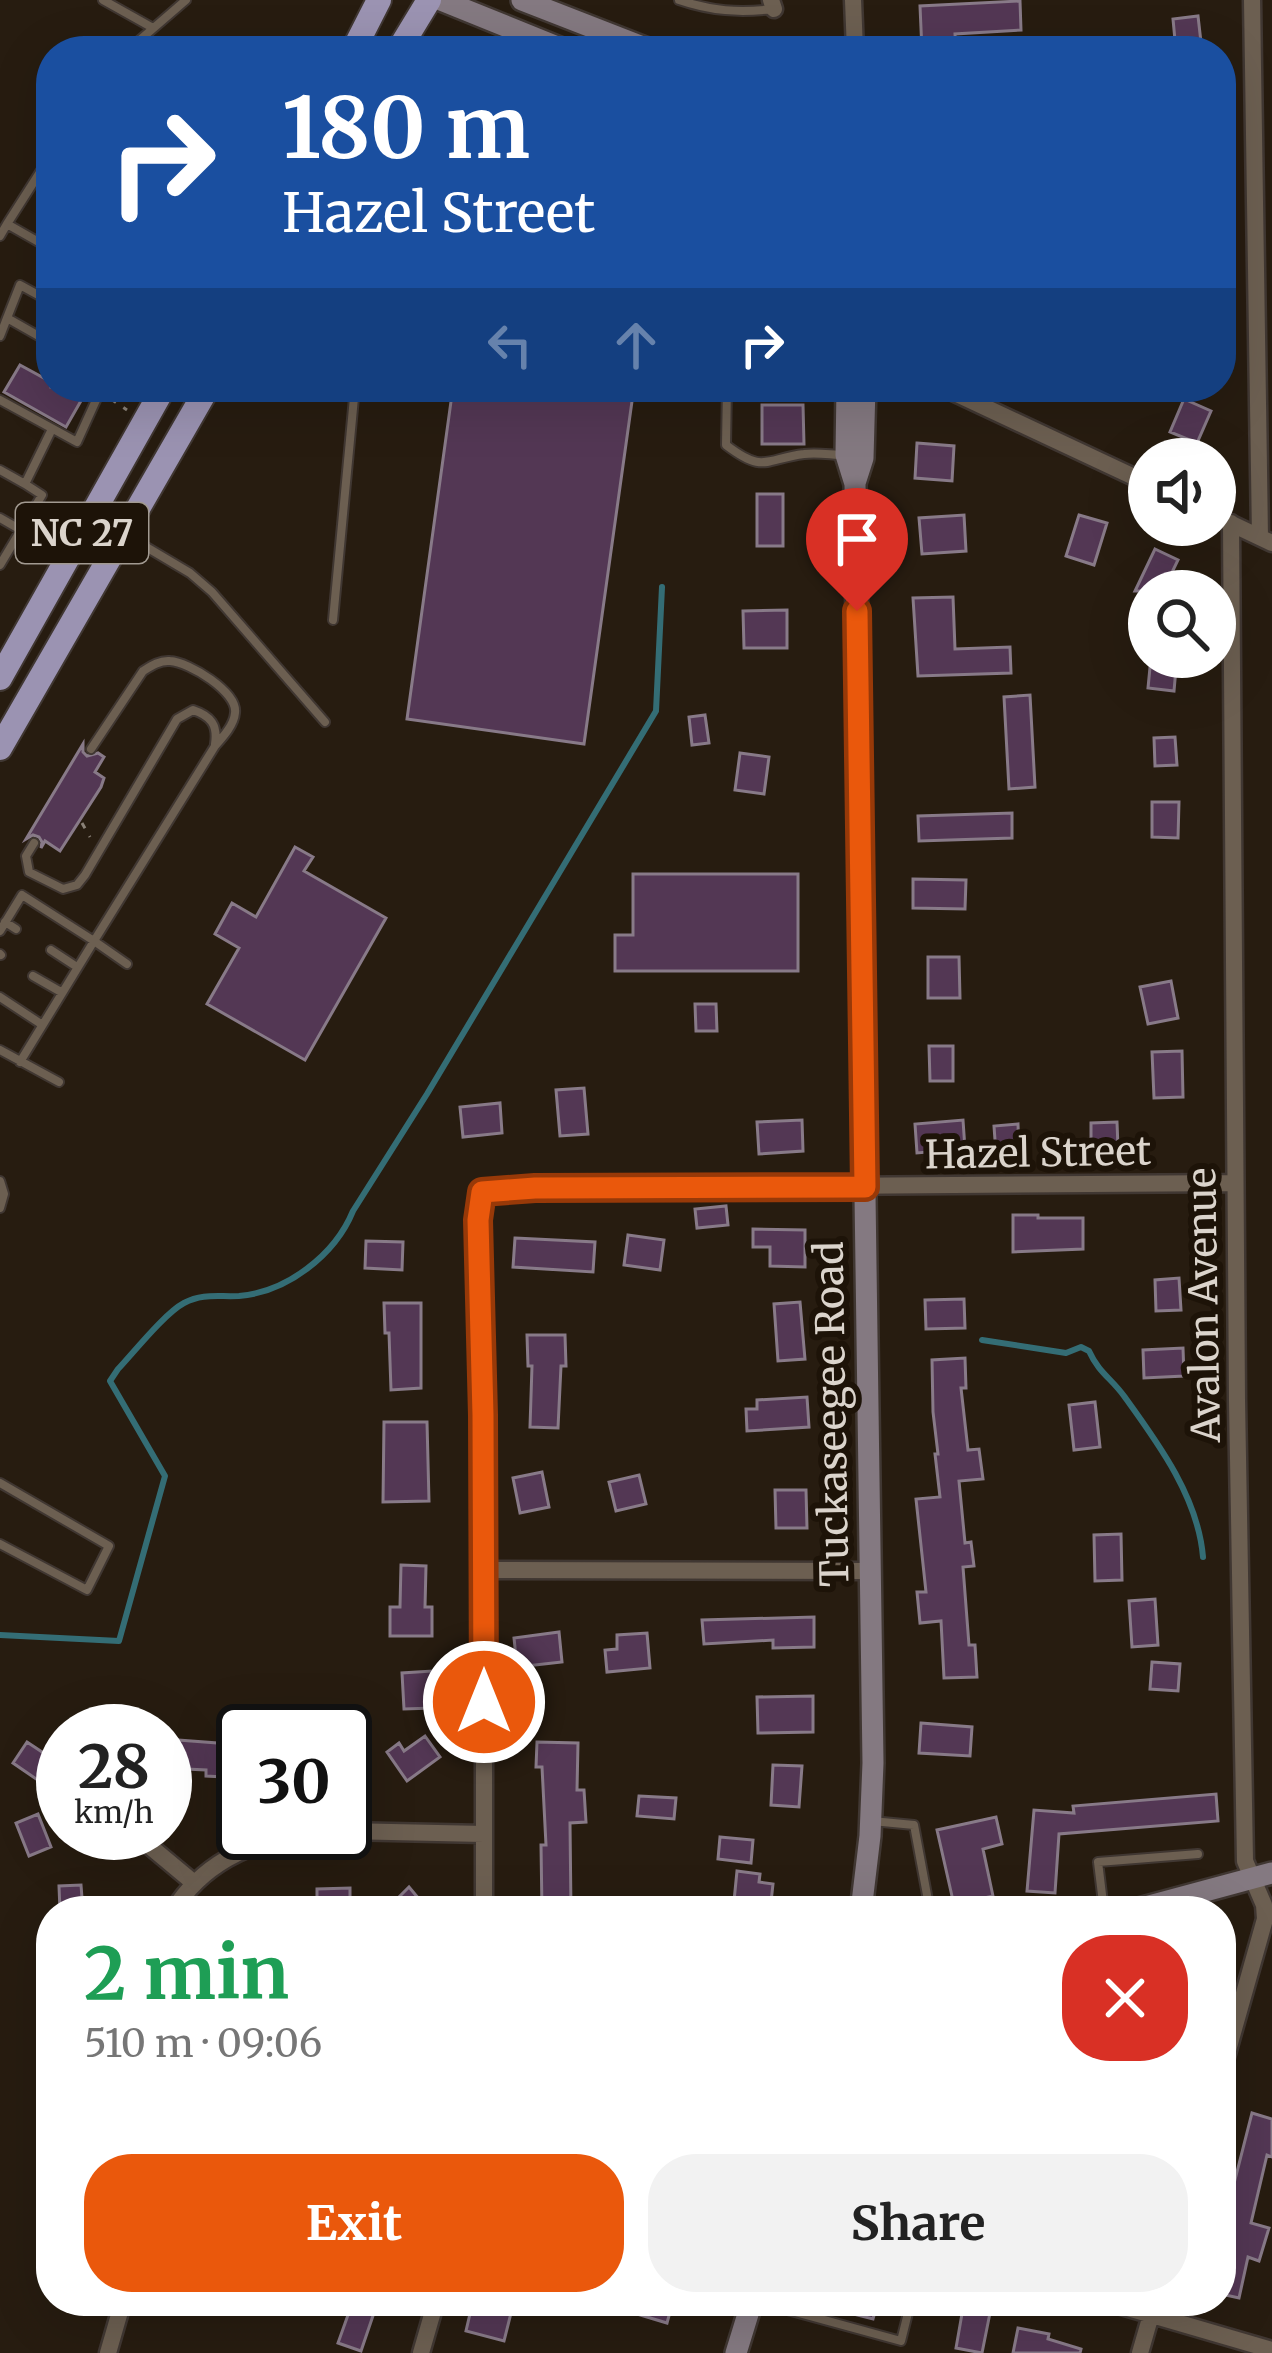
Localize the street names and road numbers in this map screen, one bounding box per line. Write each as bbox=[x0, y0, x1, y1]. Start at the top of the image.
road number: NC 27 bbox=[16, 503, 148, 563]
street label: Hazel Street bbox=[924, 1127, 1152, 1179]
street label: Avalon Avenue bbox=[1177, 1167, 1231, 1444]
street label: Tuckaseegee Road bbox=[804, 1241, 860, 1587]

